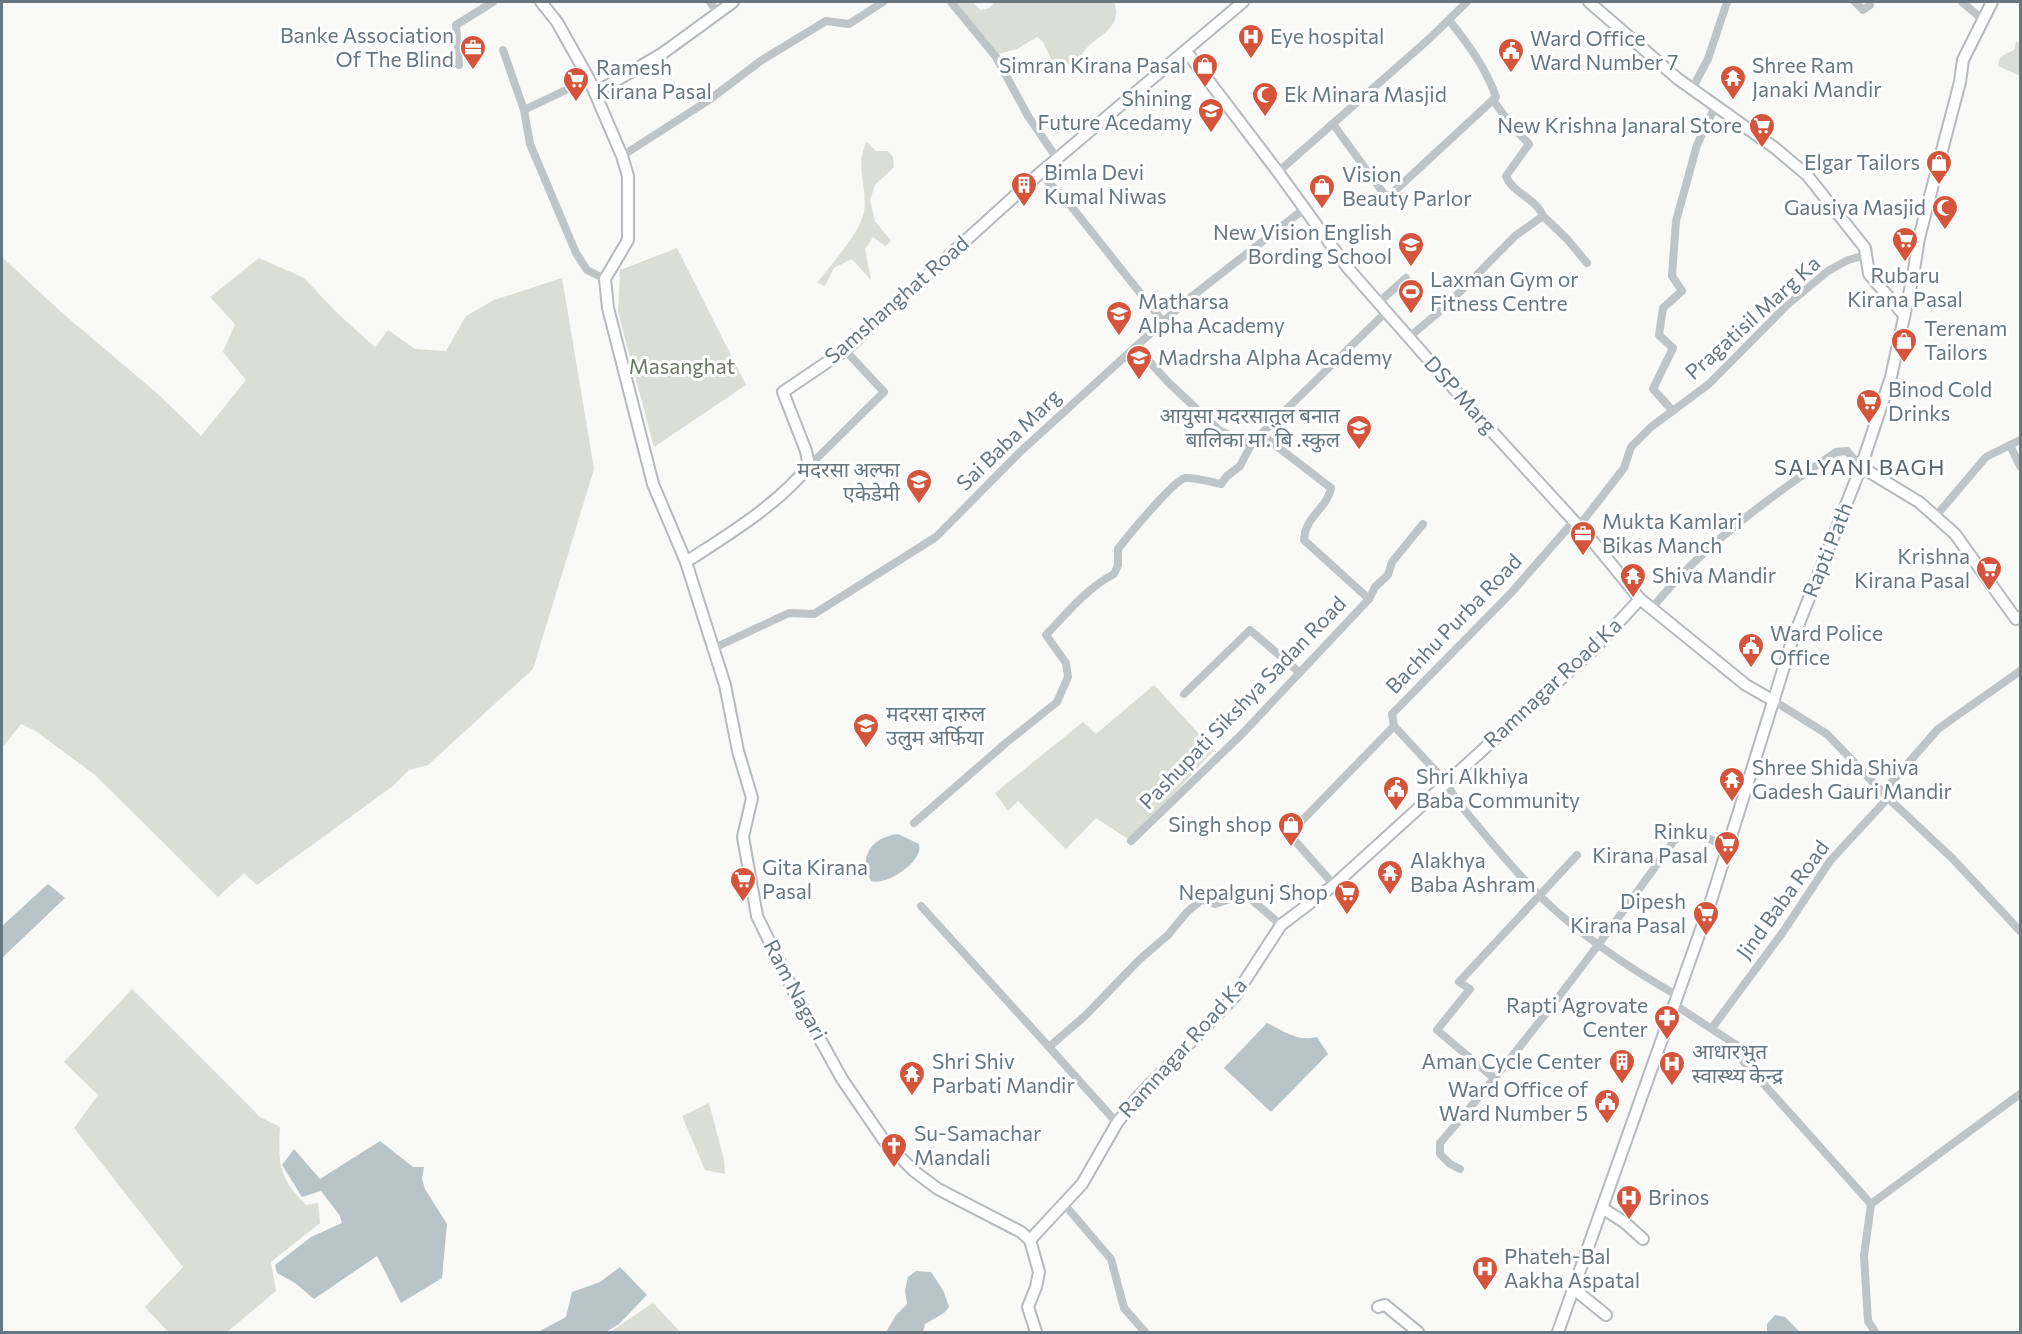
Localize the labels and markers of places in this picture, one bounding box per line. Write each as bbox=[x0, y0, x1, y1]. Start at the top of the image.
place label: Banke Association Of The Blind bbox=[280, 22, 454, 71]
hospital icon: Eye hospital bbox=[1236, 22, 1266, 60]
place label: Eye hospital bbox=[1270, 23, 1384, 48]
place label: Ward Office Ward Number 7 bbox=[1530, 25, 1678, 74]
office icon: Banke Association Of The Blind bbox=[458, 33, 488, 71]
public building icon: Ward Office Ward Number 7 bbox=[1496, 36, 1526, 74]
shop icon: Simran Kirana Pasal bbox=[1190, 51, 1220, 89]
place label: Simran Kirana Pasal bbox=[999, 52, 1186, 77]
place label: Shree Ram Janaki Mandir bbox=[1752, 52, 1882, 101]
place label: Ramesh Kirana Pasal bbox=[596, 54, 712, 103]
temple icon: Shree Ram Janaki Mandir bbox=[1718, 63, 1748, 101]
supermarket icon: Ramesh Kirana Pasal bbox=[561, 65, 591, 103]
mosque icon: Ek Minara Masjid bbox=[1250, 80, 1280, 118]
place label: Ek Minara Masjid bbox=[1284, 81, 1447, 106]
place label: Shining Future Acedamy bbox=[1038, 85, 1192, 134]
school or university icon: Shining Future Acedamy bbox=[1196, 96, 1226, 134]
supermarket icon: New Krishna Janaral Store bbox=[1747, 111, 1777, 149]
place label: New Krishna Janaral Store bbox=[1497, 112, 1742, 137]
shop icon: Elgar Tailors bbox=[1924, 148, 1954, 186]
place label: Elgar Tailors bbox=[1804, 149, 1920, 174]
place label: Bimla Devi Kumal Niwas bbox=[1044, 159, 1167, 208]
place label: Vision Beauty Parlor bbox=[1342, 161, 1472, 210]
building icon: Bimla Devi Kumal Niwas bbox=[1009, 170, 1039, 208]
shop icon: Vision Beauty Parlor bbox=[1307, 172, 1337, 210]
mosque icon: Gausiya Masjid bbox=[1930, 193, 1960, 231]
place label: Gausiya Masjid bbox=[1784, 194, 1926, 219]
place label: New Vision English Bording School bbox=[1213, 219, 1392, 268]
supermarket icon: Rubaru Kirana Pasal bbox=[1890, 225, 1920, 263]
school or university icon: New Vision English Bording School bbox=[1396, 230, 1426, 268]
place label: Rubaru Kirana Pasal bbox=[1847, 262, 1963, 311]
place label: Laxman Gym or Fitness Centre bbox=[1430, 266, 1579, 315]
sports icon: Laxman Gym or Fitness Centre bbox=[1396, 277, 1426, 315]
place label: Matharsa Alpha Academy bbox=[1138, 288, 1285, 337]
school or university icon: Matharsa Alpha Academy bbox=[1104, 299, 1134, 337]
place label: Terenam Tailors bbox=[1924, 315, 2007, 364]
shop icon: Terenam Tailors bbox=[1889, 326, 1919, 364]
school or university icon: Madrsha Alpha Academy bbox=[1124, 343, 1154, 381]
place label: Madrsha Alpha Academy bbox=[1158, 344, 1393, 369]
place label: Binod Cold Drinks bbox=[1888, 376, 1992, 425]
supermarket icon: Binod Cold Drinks bbox=[1854, 387, 1884, 425]
place label: आयुसा मदरसातुल बनात बालिका मा. बि .स्कुल bbox=[1159, 402, 1341, 453]
school or university icon: आयुसा मदरसातुल बनात बालिका मा. बि .स्कुल bbox=[1344, 413, 1374, 451]
place label: मदरसा अल्फा एकेडेमी bbox=[797, 456, 901, 505]
school or university icon: मदरसा अल्फा एकेडेमी bbox=[904, 467, 934, 505]
place label: Mukta Kamlari Bikas Manch bbox=[1602, 508, 1742, 557]
office icon: Mukta Kamlari Bikas Manch bbox=[1568, 519, 1598, 557]
place label: Krishna Kirana Pasal bbox=[1854, 543, 1970, 592]
supermarket icon: Krishna Kirana Pasal bbox=[1974, 554, 2004, 592]
temple icon: Shiva Mandir bbox=[1618, 561, 1648, 599]
place label: Shiva Mandir bbox=[1652, 562, 1776, 587]
place label: Ward Police Office bbox=[1770, 620, 1883, 669]
public building icon: Ward Police Office bbox=[1736, 631, 1766, 669]
place label: मदरसा दारुल उलुम अर्फिया bbox=[886, 700, 986, 751]
school or university icon: मदरसा दारुल उलुम अर्फिया bbox=[851, 711, 881, 749]
place label: Shree Shida Shiva Gadesh Gauri Mandir bbox=[1752, 754, 1952, 803]
place label: Shri Alkhiya Baba Community bbox=[1416, 763, 1580, 812]
temple icon: Shree Shida Shiva Gadesh Gauri Mandir bbox=[1717, 765, 1747, 803]
public building icon: Shri Alkhiya Baba Community bbox=[1381, 774, 1411, 812]
shop icon: Singh shop bbox=[1276, 810, 1306, 848]
place label: Singh shop bbox=[1168, 811, 1272, 836]
place label: Rinku Kirana Pasal bbox=[1592, 818, 1708, 867]
supermarket icon: Rinku Kirana Pasal bbox=[1712, 829, 1742, 867]
place label: Alakhya Baba Ashram bbox=[1410, 847, 1536, 896]
place label: Gita Kirana Pasal bbox=[762, 854, 868, 903]
temple icon: Alakhya Baba Ashram bbox=[1375, 858, 1405, 896]
supermarket icon: Gita Kirana Pasal bbox=[728, 865, 758, 903]
supermarket icon: Nepalgunj Shop bbox=[1332, 878, 1362, 916]
place label: Nepalgunj Shop bbox=[1179, 879, 1328, 904]
place label: Dipesh Kirana Pasal bbox=[1570, 888, 1686, 937]
supermarket icon: Dipesh Kirana Pasal bbox=[1691, 899, 1721, 937]
place label: Rapti Agrovate Center bbox=[1506, 992, 1648, 1041]
pharmacy icon: Rapti Agrovate Center bbox=[1652, 1003, 1682, 1041]
place label: आधारभुत स्वास्थ्य केन्द्र bbox=[1692, 1038, 1784, 1087]
building icon: Aman Cycle Center bbox=[1607, 1047, 1637, 1085]
place label: Shri Shiv Parbati Mandir bbox=[932, 1048, 1075, 1097]
place label: Aman Cycle Center bbox=[1421, 1048, 1602, 1073]
hospital icon: आधारभुत स्वास्थ्य केन्द्र bbox=[1657, 1049, 1687, 1087]
temple icon: Shri Shiv Parbati Mandir bbox=[897, 1059, 927, 1097]
place label: Ward Office of Ward Number 5 bbox=[1439, 1076, 1589, 1125]
public building icon: Ward Office of Ward Number 5 bbox=[1592, 1087, 1622, 1125]
place label: Su-Samachar Mandali bbox=[914, 1120, 1041, 1169]
church icon: Su-Samachar Mandali bbox=[879, 1131, 909, 1169]
hospital icon: Brinos bbox=[1614, 1183, 1644, 1221]
place label: Brinos bbox=[1648, 1184, 1709, 1209]
place label: Phateh-Bal Aakha Aspatal bbox=[1504, 1243, 1640, 1292]
hospital icon: Phateh-Bal Aakha Aspatal bbox=[1470, 1254, 1500, 1292]

